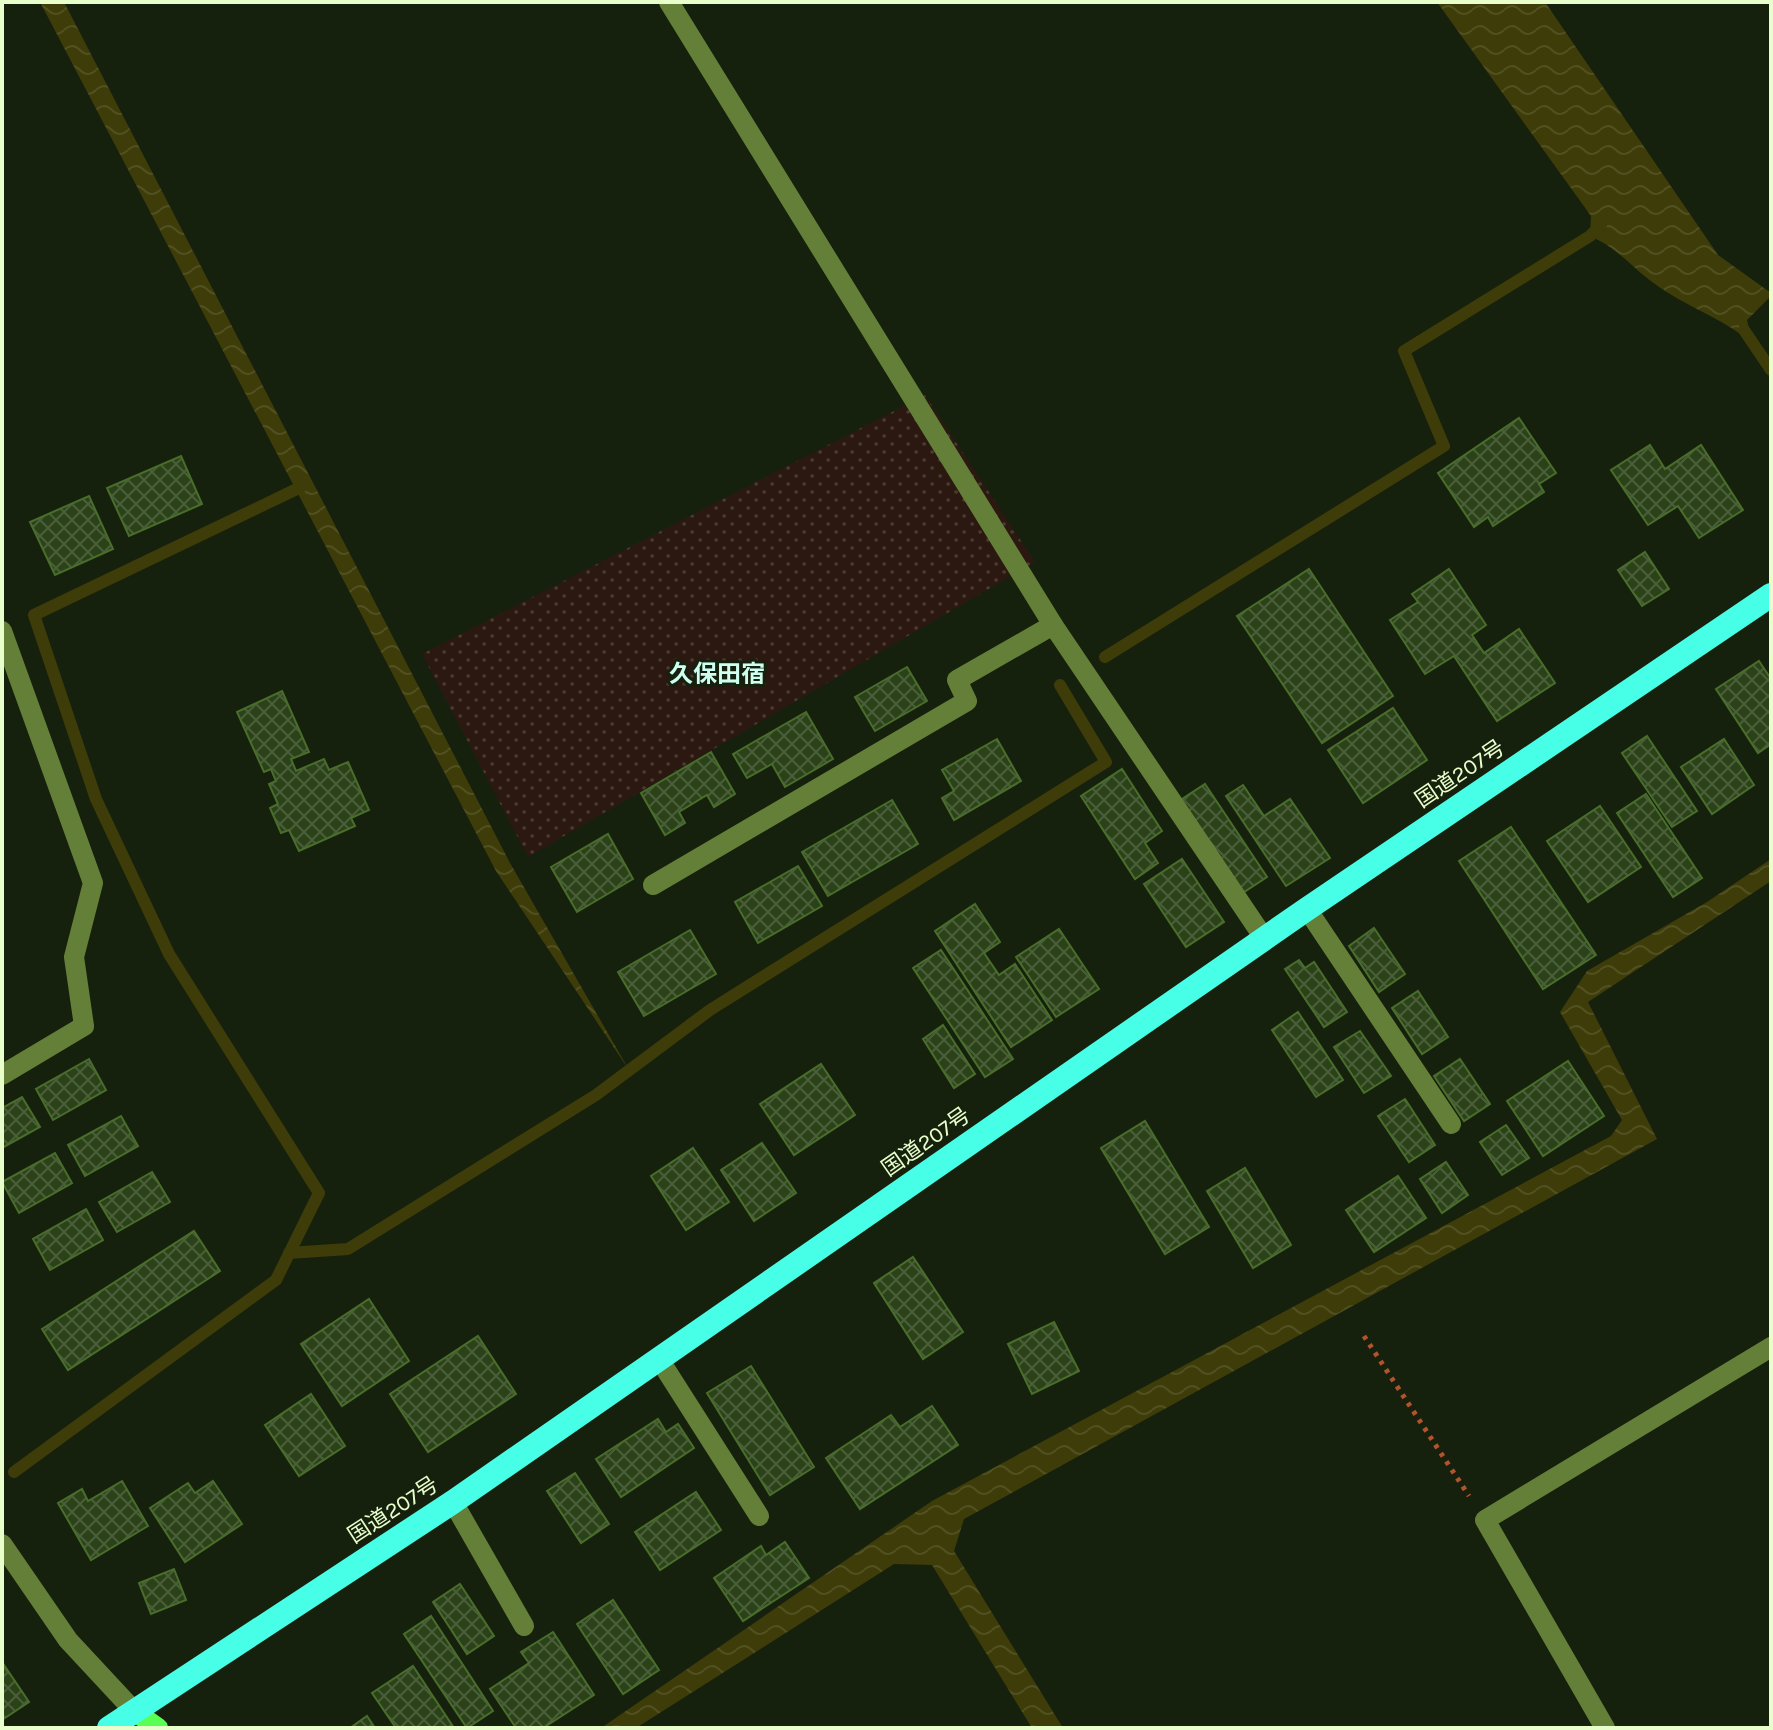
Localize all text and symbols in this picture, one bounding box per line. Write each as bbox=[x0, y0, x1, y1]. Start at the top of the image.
district label: 久保田宿 bbox=[669, 660, 765, 688]
street label: 国道207号 bbox=[1410, 735, 1510, 813]
street label: 国道207号 bbox=[877, 1102, 975, 1182]
street label: 国道207号 bbox=[343, 1471, 443, 1549]

